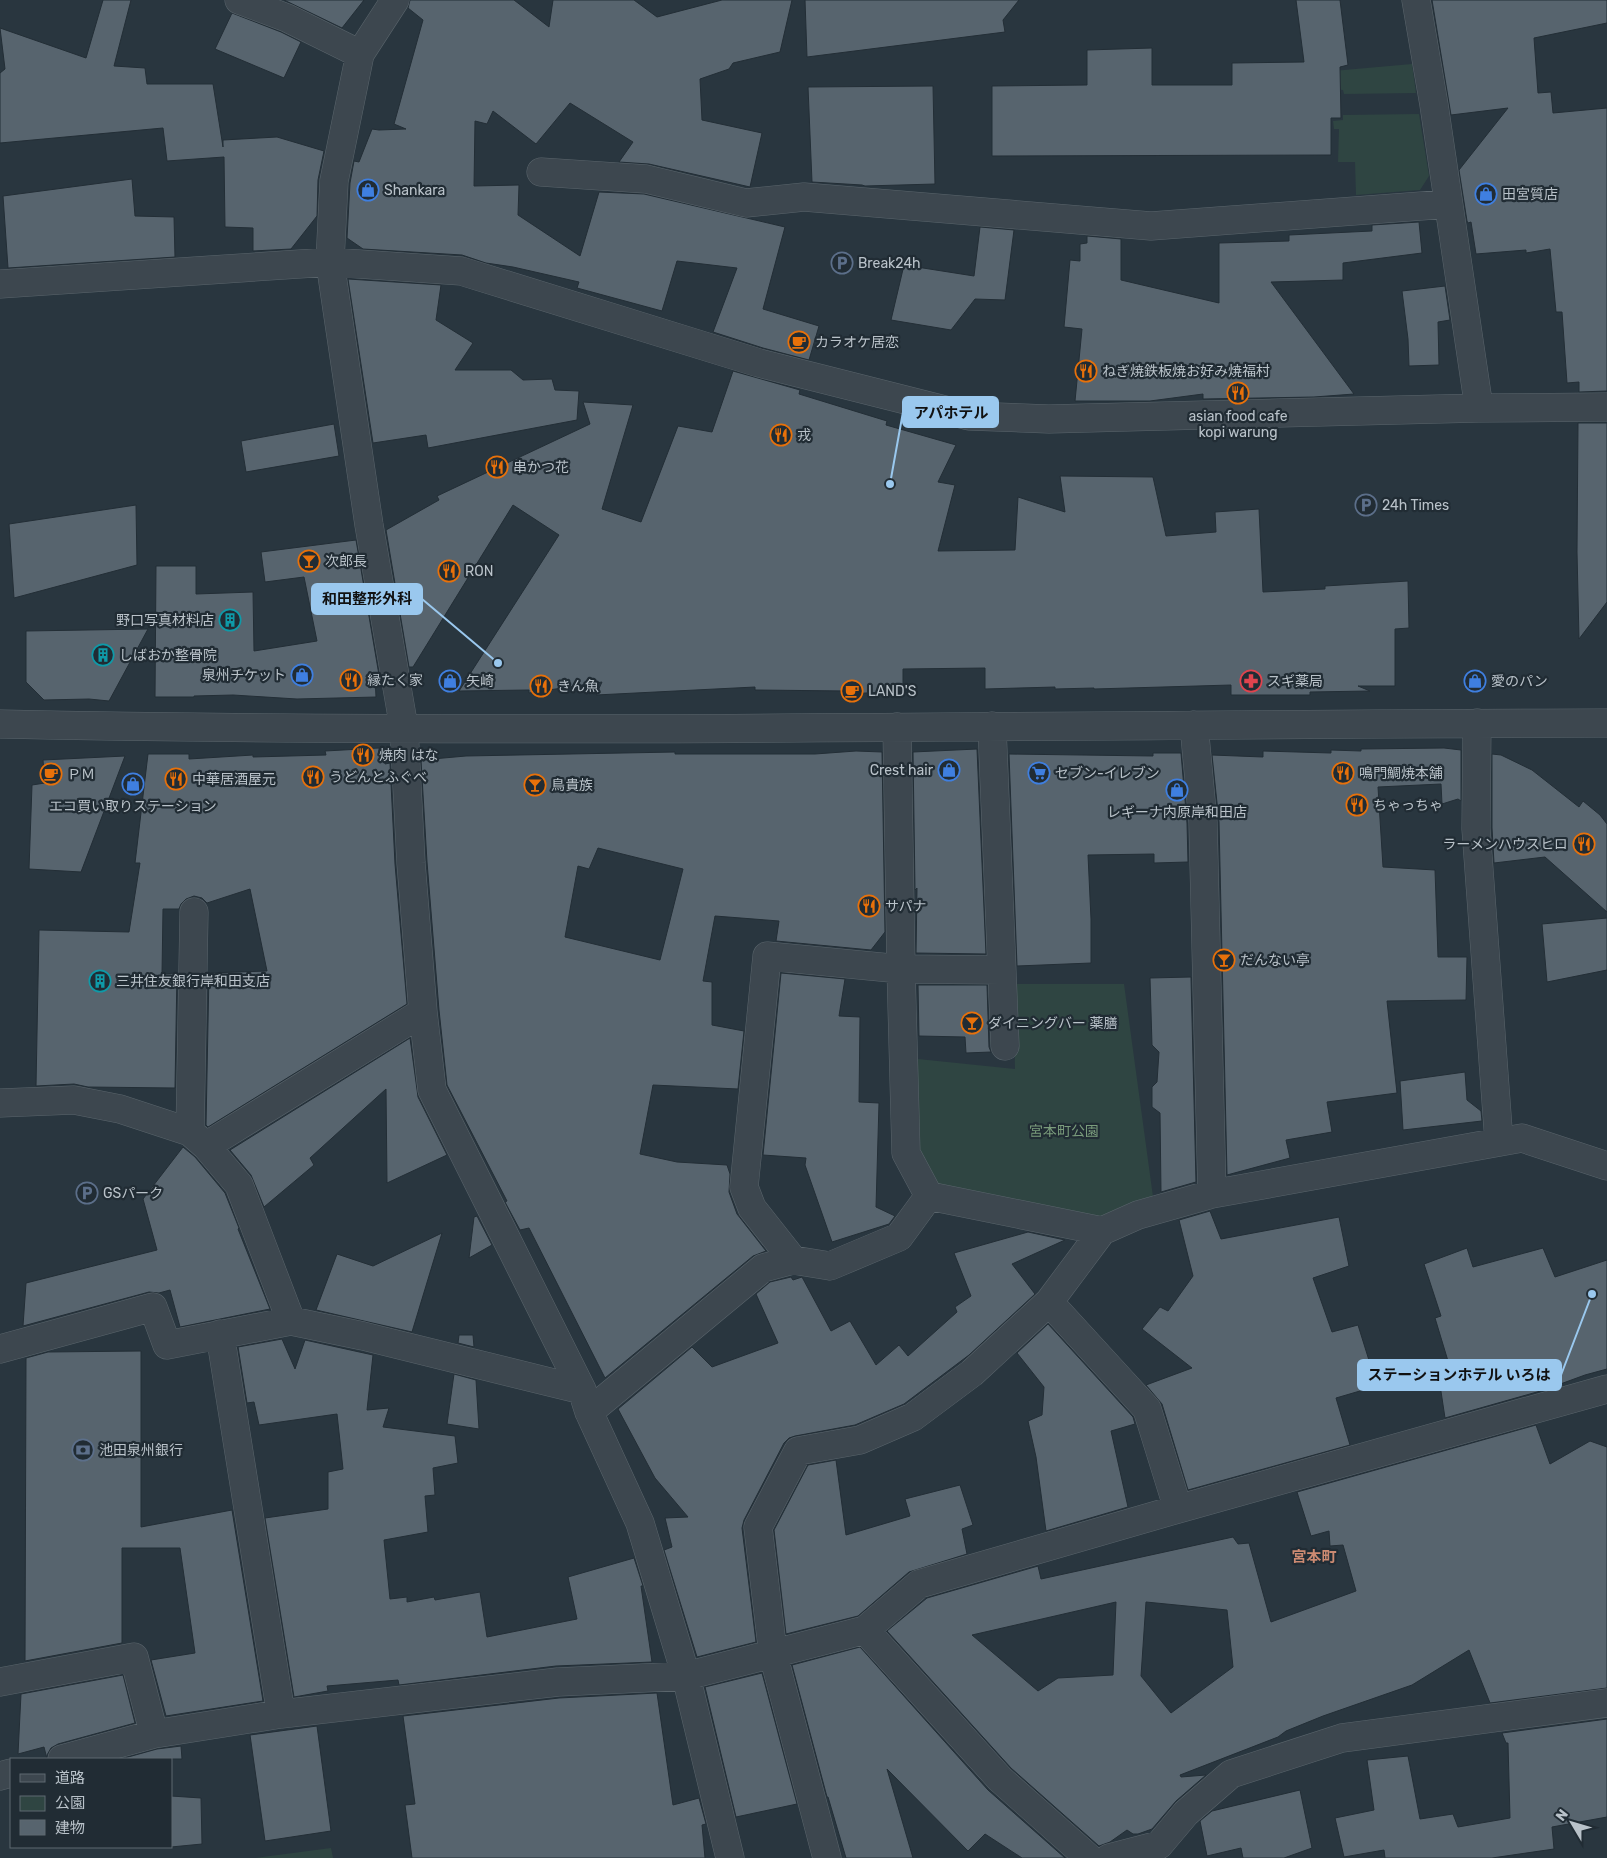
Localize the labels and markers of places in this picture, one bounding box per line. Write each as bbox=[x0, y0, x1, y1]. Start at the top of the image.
shop icon: Shankara bbox=[356, 178, 380, 202]
place label: Shankara bbox=[384, 182, 445, 199]
shop icon: 田宮質店 bbox=[1474, 182, 1498, 206]
place label: 田宮質店 bbox=[1502, 186, 1558, 203]
parking icon: Break24h bbox=[830, 251, 854, 275]
place label: Break24h bbox=[858, 255, 921, 272]
cafe icon: カラオケ居恋 bbox=[787, 330, 811, 354]
place label: カラオケ居恋 bbox=[815, 334, 899, 351]
restaurant icon: ねぎ焼鉄板焼お好み焼福村 bbox=[1074, 359, 1098, 383]
place label: ねぎ焼鉄板焼お好み焼福村 bbox=[1102, 363, 1270, 380]
restaurant icon: asian food cafe kopi warung bbox=[1226, 381, 1250, 405]
callout: アパホテル bbox=[903, 397, 998, 427]
place label: asian food cafe kopi warung bbox=[1188, 408, 1288, 441]
restaurant icon: 戎 bbox=[769, 423, 793, 447]
place label: 戎 bbox=[797, 427, 811, 444]
restaurant icon: 串かつ花 bbox=[485, 455, 509, 479]
place label: 串かつ花 bbox=[513, 459, 569, 476]
parking icon: 24h Times bbox=[1354, 493, 1378, 517]
place label: 24h Times bbox=[1382, 497, 1449, 514]
bar icon: 次郎長 bbox=[297, 549, 321, 573]
place label: 次郎長 bbox=[325, 553, 367, 570]
restaurant icon: RON bbox=[437, 559, 461, 583]
place label: RON bbox=[465, 563, 493, 580]
callout: 和田整形外科 bbox=[312, 584, 422, 614]
building icon: 野口写真材料店 bbox=[218, 608, 242, 632]
place label: 野口写真材料店 bbox=[116, 612, 214, 629]
building icon: しばおか整骨院 bbox=[91, 643, 115, 667]
place label: しばおか整骨院 bbox=[119, 647, 217, 664]
shop icon: 泉州チケット bbox=[290, 663, 314, 687]
place label: 泉州チケット bbox=[202, 667, 286, 684]
restaurant icon: 縁たく家 bbox=[339, 668, 363, 692]
shop icon: 矢崎 bbox=[438, 669, 462, 693]
pharmacy icon: スギ薬局 bbox=[1239, 669, 1263, 693]
shop icon: 愛のパン bbox=[1463, 669, 1487, 693]
place label: 縁たく家 bbox=[367, 672, 423, 689]
place label: 矢崎 bbox=[466, 673, 494, 690]
place label: スギ薬局 bbox=[1267, 673, 1323, 690]
place label: 愛のパン bbox=[1491, 673, 1548, 690]
restaurant icon: きん魚 bbox=[529, 674, 553, 698]
place label: きん魚 bbox=[557, 678, 599, 695]
cafe icon: LAND'S bbox=[840, 679, 864, 703]
place label: LAND'S bbox=[868, 683, 917, 700]
restaurant icon: 焼肉 はな bbox=[351, 743, 375, 767]
place label: 焼肉 はな bbox=[379, 747, 438, 764]
shop icon: Crest hair bbox=[937, 758, 961, 782]
supermarket icon: セブン-イレブン bbox=[1027, 761, 1051, 785]
restaurant icon: 鳴門鯛焼本舗 bbox=[1331, 761, 1355, 785]
cafe icon: ＰＭ bbox=[39, 762, 63, 786]
place label: Crest hair bbox=[870, 762, 934, 779]
restaurant icon: うどんとふぐべ bbox=[301, 765, 325, 789]
place label: セブン-イレブン bbox=[1055, 765, 1160, 782]
place label: 鳴門鯛焼本舗 bbox=[1359, 765, 1443, 782]
place label: ＰＭ bbox=[67, 766, 95, 783]
restaurant icon: 中華居酒屋元 bbox=[164, 767, 188, 791]
place label: うどんとふぐべ bbox=[329, 769, 427, 786]
place label: 中華居酒屋元 bbox=[192, 771, 276, 788]
shop icon: エコ買い取りステーション bbox=[121, 772, 145, 796]
bar icon: 鳥貴族 bbox=[523, 773, 547, 797]
place label: 鳥貴族 bbox=[551, 777, 593, 794]
shop icon: レギーナ内原岸和田店 bbox=[1165, 778, 1189, 802]
restaurant icon: ちゃっちゃ bbox=[1345, 793, 1369, 817]
place label: ちゃっちゃ bbox=[1373, 797, 1443, 814]
place label: エコ買い取りステーション bbox=[49, 798, 217, 815]
place label: レギーナ内原岸和田店 bbox=[1107, 804, 1247, 821]
restaurant icon: ラーメンハウスヒロ bbox=[1572, 832, 1596, 856]
place label: ラーメンハウスヒロ bbox=[1443, 836, 1568, 853]
restaurant icon: サパナ bbox=[857, 894, 881, 918]
place label: サパナ bbox=[885, 898, 926, 915]
bar icon: だんない亭 bbox=[1212, 948, 1236, 972]
place label: だんない亭 bbox=[1240, 952, 1310, 969]
building icon: 三井住友銀行岸和田支店 bbox=[88, 969, 112, 993]
place label: 三井住友銀行岸和田支店 bbox=[116, 973, 270, 990]
bar icon: ダイニングバー 薬膳 bbox=[960, 1011, 984, 1035]
place label: ダイニングバー 薬膳 bbox=[988, 1015, 1117, 1032]
parking icon: GSパーク bbox=[75, 1181, 99, 1205]
place label: GSパーク bbox=[103, 1185, 163, 1202]
callout: ステーションホテル いろは bbox=[1358, 1360, 1561, 1390]
bank icon: 池田泉州銀行 bbox=[71, 1438, 95, 1462]
place label: 池田泉州銀行 bbox=[99, 1442, 183, 1459]

